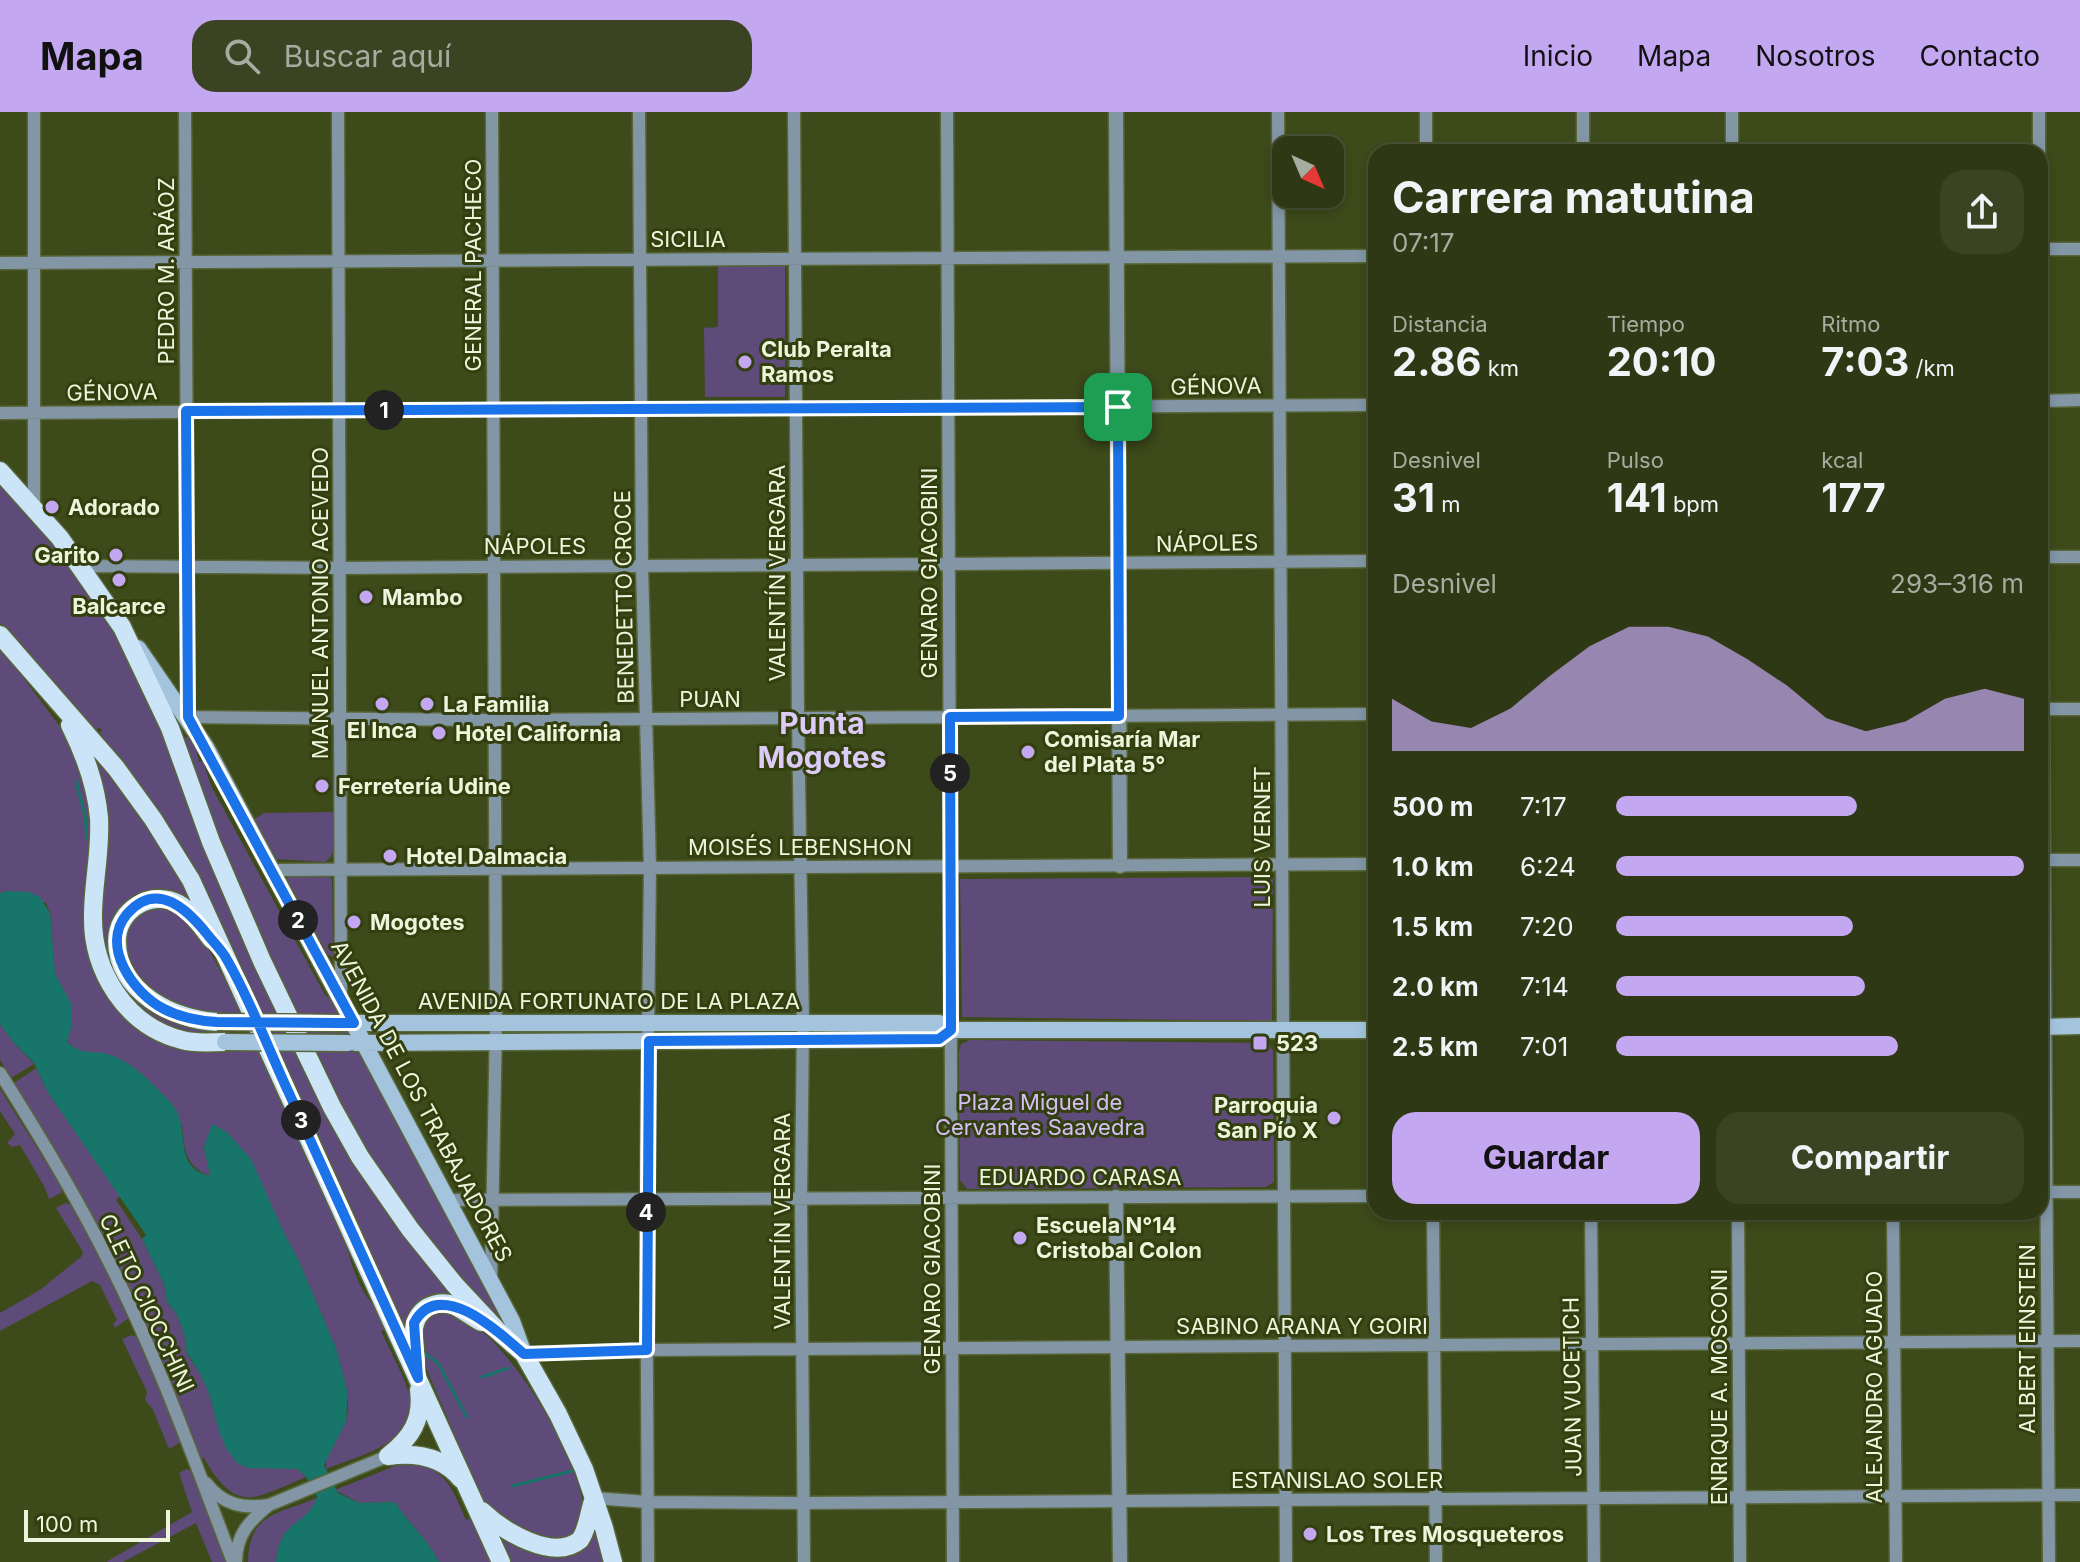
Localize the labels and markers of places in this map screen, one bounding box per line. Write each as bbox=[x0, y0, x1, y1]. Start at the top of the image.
place label: Club Peralta Ramos bbox=[761, 336, 892, 387]
marker: Club Peralta Ramos bbox=[736, 353, 754, 371]
pin bbox=[1084, 373, 1152, 441]
pin: 1 bbox=[364, 390, 404, 430]
place label: Adorado bbox=[68, 494, 160, 520]
marker: Adorado bbox=[43, 498, 61, 516]
place label: Garito bbox=[34, 542, 100, 568]
marker: Garito bbox=[107, 546, 125, 564]
marker: Balcarce bbox=[110, 571, 128, 589]
place label: Mambo bbox=[382, 584, 463, 610]
marker: Mambo bbox=[357, 588, 375, 606]
place label: Balcarce bbox=[72, 593, 166, 619]
place label: La Familia bbox=[443, 691, 549, 717]
marker: El Inca bbox=[373, 695, 391, 713]
marker: La Familia bbox=[418, 695, 436, 713]
place label: El Inca bbox=[347, 717, 417, 743]
place label: Hotel California bbox=[455, 720, 621, 746]
marker: Hotel California bbox=[430, 724, 448, 742]
place label: Comisaría Mar del Plata 5° bbox=[1044, 726, 1200, 777]
marker: Comisaría Mar del Plata 5° bbox=[1019, 743, 1037, 761]
pin: 5 bbox=[930, 753, 970, 793]
place label: Ferretería Udine bbox=[338, 773, 511, 799]
marker: Ferretería Udine bbox=[313, 777, 331, 795]
place label: Hotel Dalmacia bbox=[406, 843, 567, 869]
marker: Hotel Dalmacia bbox=[381, 847, 399, 865]
pin: 2 bbox=[278, 900, 318, 940]
place label: Mogotes bbox=[370, 909, 465, 935]
marker: Mogotes bbox=[345, 913, 363, 931]
place label: 523 bbox=[1276, 1030, 1318, 1056]
marker: 523 bbox=[1251, 1034, 1269, 1052]
place label: Parroquia San Pío X bbox=[1214, 1092, 1318, 1143]
pin: 3 bbox=[281, 1100, 321, 1140]
marker: Parroquia San Pío X bbox=[1325, 1109, 1343, 1127]
pin: 4 bbox=[626, 1192, 666, 1232]
place label: Escuela N°14 Cristobal Colon bbox=[1036, 1212, 1202, 1263]
marker: Escuela N°14 Cristobal Colon bbox=[1011, 1229, 1029, 1247]
place label: Los Tres Mosqueteros bbox=[1326, 1521, 1564, 1547]
marker: Los Tres Mosqueteros bbox=[1301, 1525, 1319, 1543]

